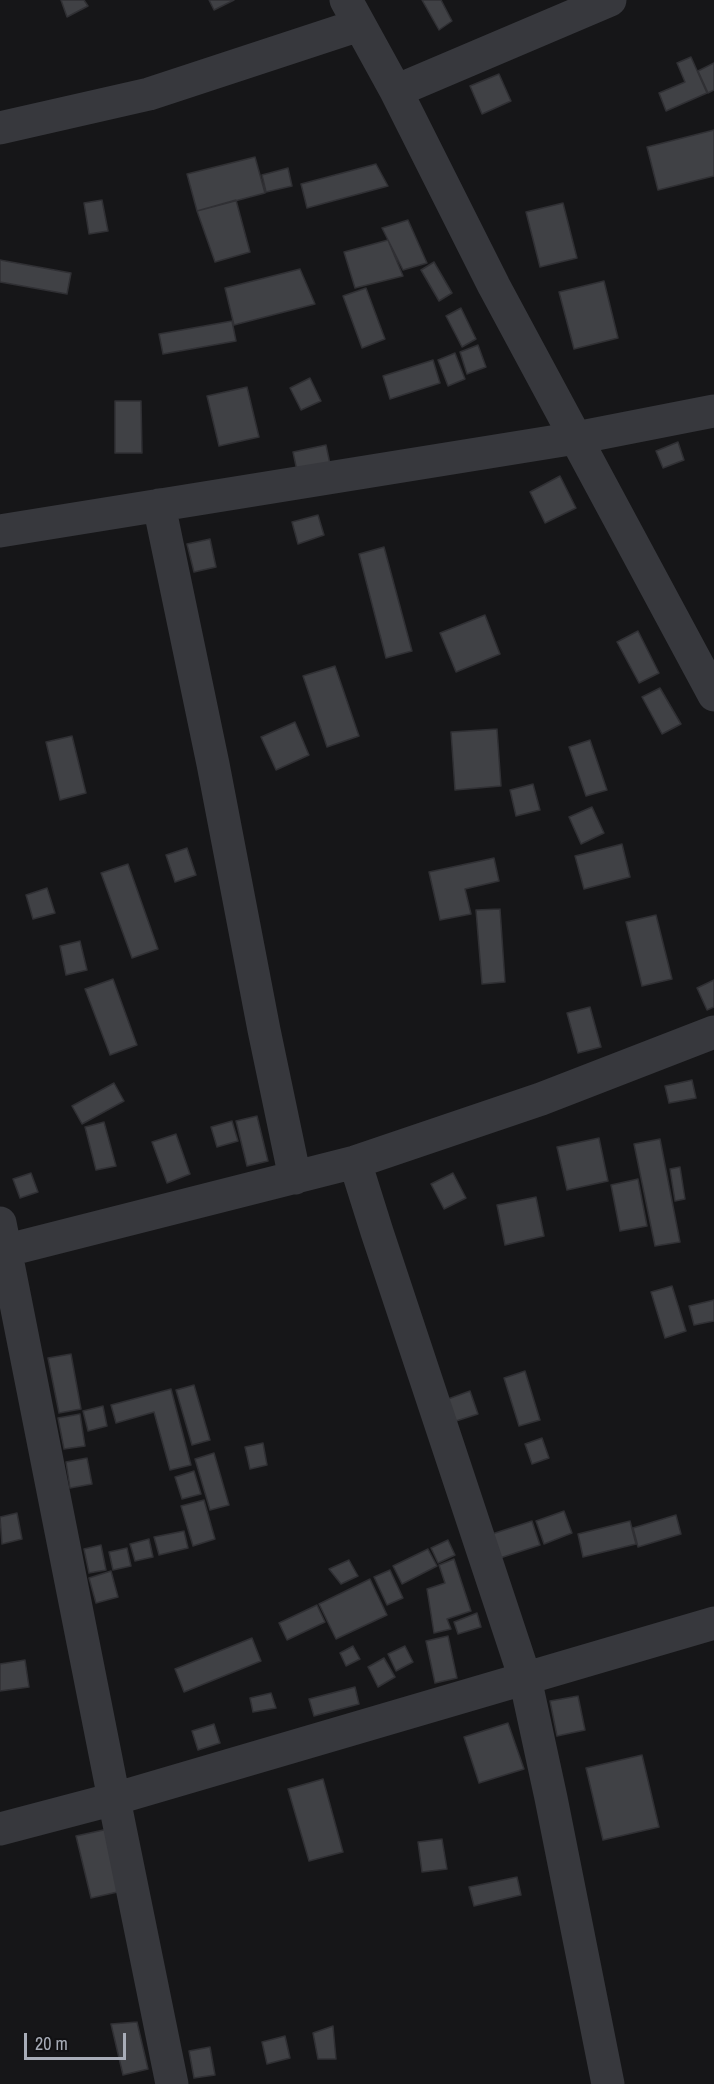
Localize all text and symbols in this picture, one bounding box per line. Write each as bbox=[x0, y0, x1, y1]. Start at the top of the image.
scale bar bbox=[27, 2021, 129, 2059]
text: 20 m bbox=[35, 2031, 68, 2056]

